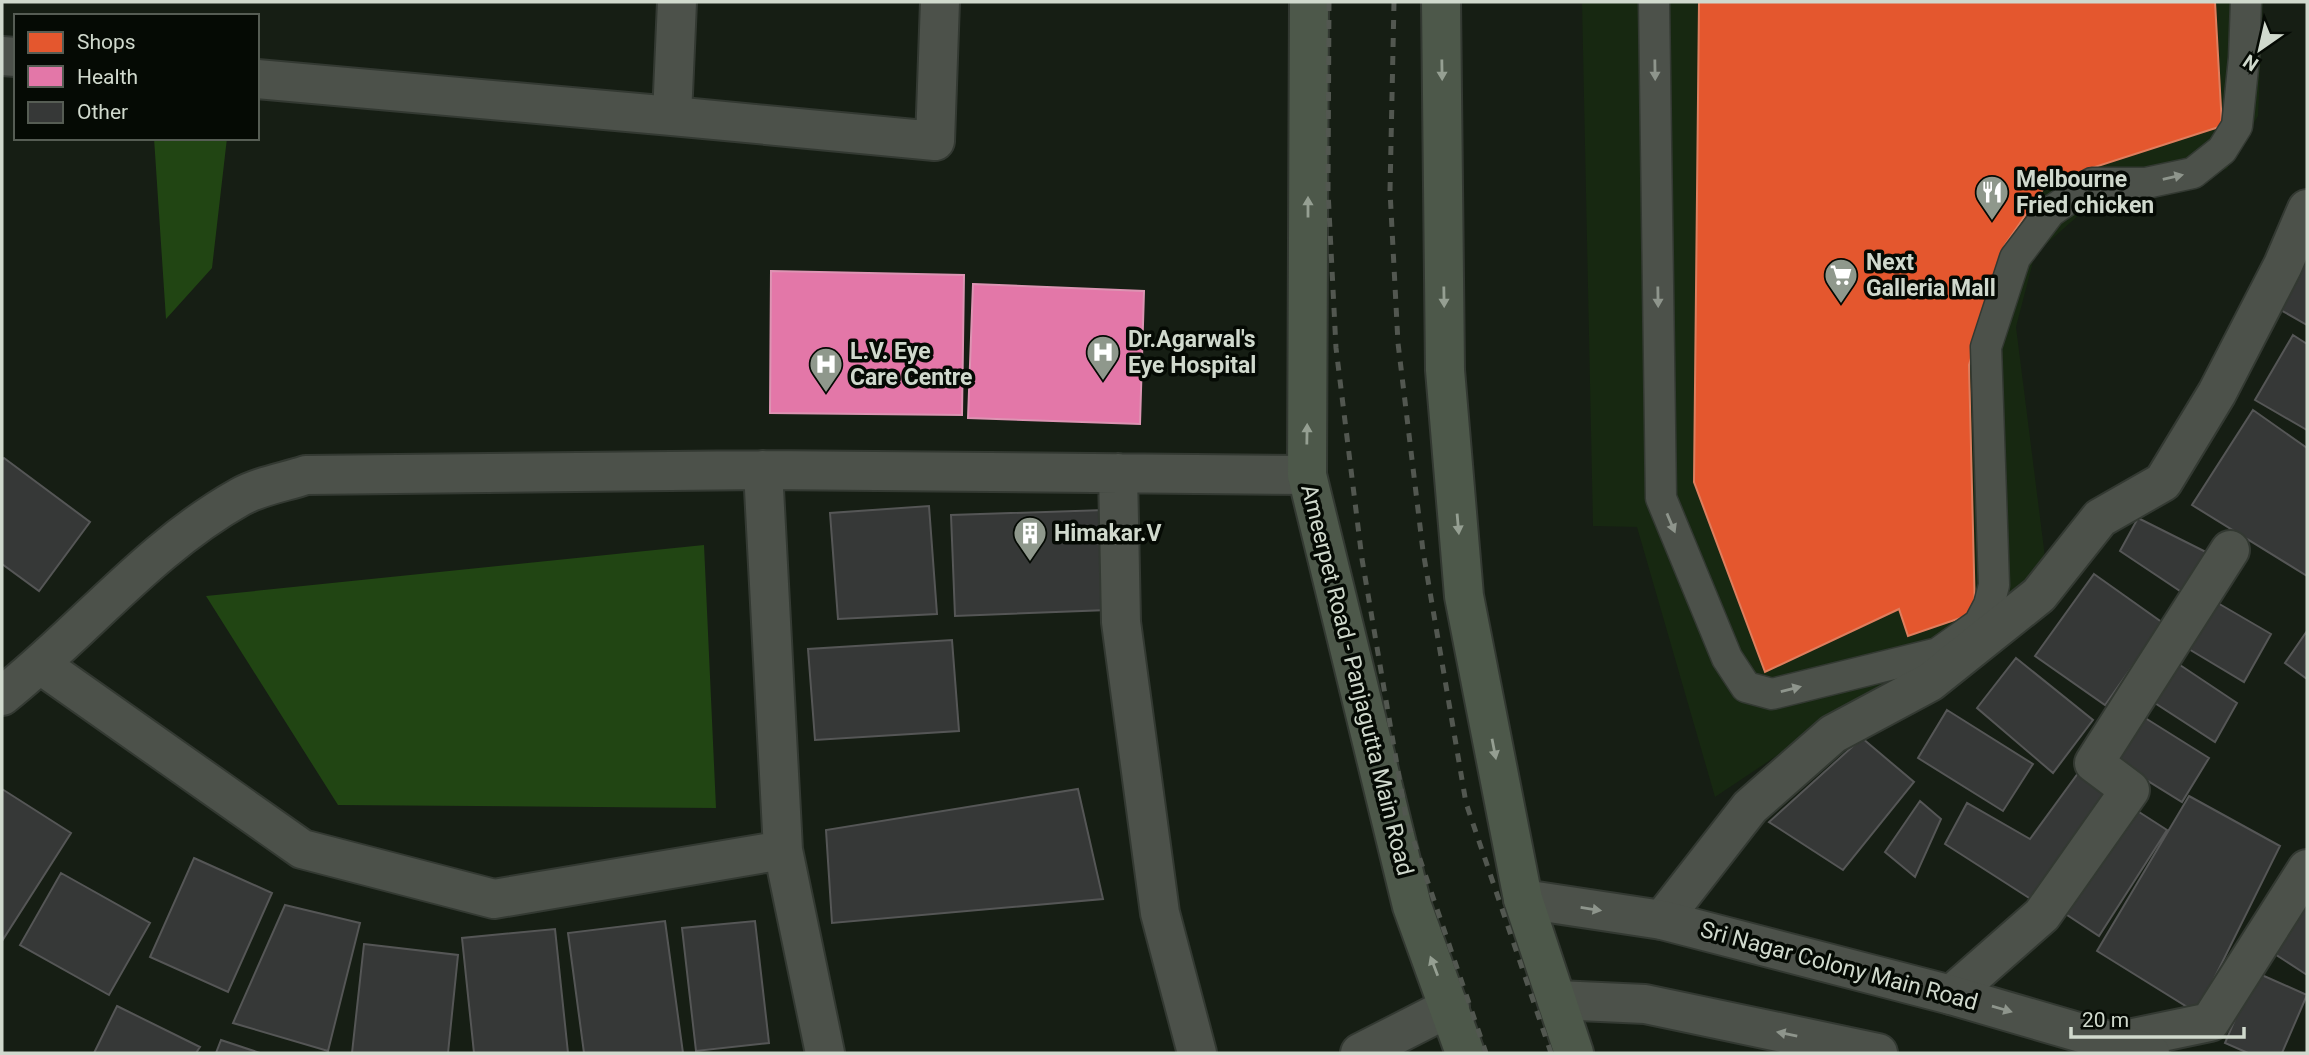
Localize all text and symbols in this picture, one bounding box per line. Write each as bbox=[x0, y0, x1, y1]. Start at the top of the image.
legend bbox=[14, 14, 259, 140]
north arrow bbox=[2225, 14, 2295, 84]
text: Shops bbox=[77, 30, 136, 54]
text: N bbox=[2239, 49, 2263, 76]
one-way arrow bbox=[1436, 59, 1447, 81]
one-way arrow bbox=[1649, 59, 1661, 81]
text: Health bbox=[77, 65, 138, 89]
text: Other bbox=[77, 100, 128, 124]
place label: Melbourne Fried chicken bbox=[2016, 166, 2154, 219]
one-way arrow bbox=[2162, 172, 2184, 183]
restaurant icon: Melbourne Fried chicken bbox=[1973, 173, 2011, 222]
one-way arrow bbox=[1302, 196, 1314, 218]
place label: Next Galleria Mall bbox=[1866, 249, 1996, 302]
supermarket icon: Next Galleria Mall bbox=[1822, 256, 1860, 305]
one-way arrow bbox=[1438, 287, 1450, 309]
one-way arrow bbox=[1652, 287, 1664, 309]
place label: Dr.Agarwal's Eye Hospital bbox=[1128, 326, 1256, 379]
hospital icon: Dr.Agarwal's Eye Hospital bbox=[1084, 333, 1122, 382]
place label: L.V. Eye Care Centre bbox=[850, 338, 972, 391]
hospital icon: L.V. Eye Care Centre bbox=[807, 345, 845, 394]
one-way arrow bbox=[1301, 423, 1313, 445]
street label: Ameerpet Road - Panjagutta Main Road bbox=[1295, 482, 1419, 878]
one-way arrow bbox=[1665, 513, 1677, 533]
building icon: Himakar.V bbox=[1011, 514, 1049, 563]
one-way arrow bbox=[1453, 514, 1464, 536]
place label: Himakar.V bbox=[1054, 520, 1162, 547]
one-way arrow bbox=[1780, 683, 1802, 694]
one-way arrow bbox=[1489, 738, 1500, 760]
one-way arrow bbox=[1580, 904, 1602, 915]
street label: Sri Nagar Colony Main Road bbox=[1697, 916, 1981, 1016]
one-way arrow bbox=[1429, 955, 1440, 976]
scale bar bbox=[2071, 996, 2244, 1040]
one-way arrow bbox=[1992, 1005, 2013, 1015]
text: 20 m bbox=[2082, 1008, 2129, 1032]
one-way arrow bbox=[1776, 1028, 1798, 1039]

